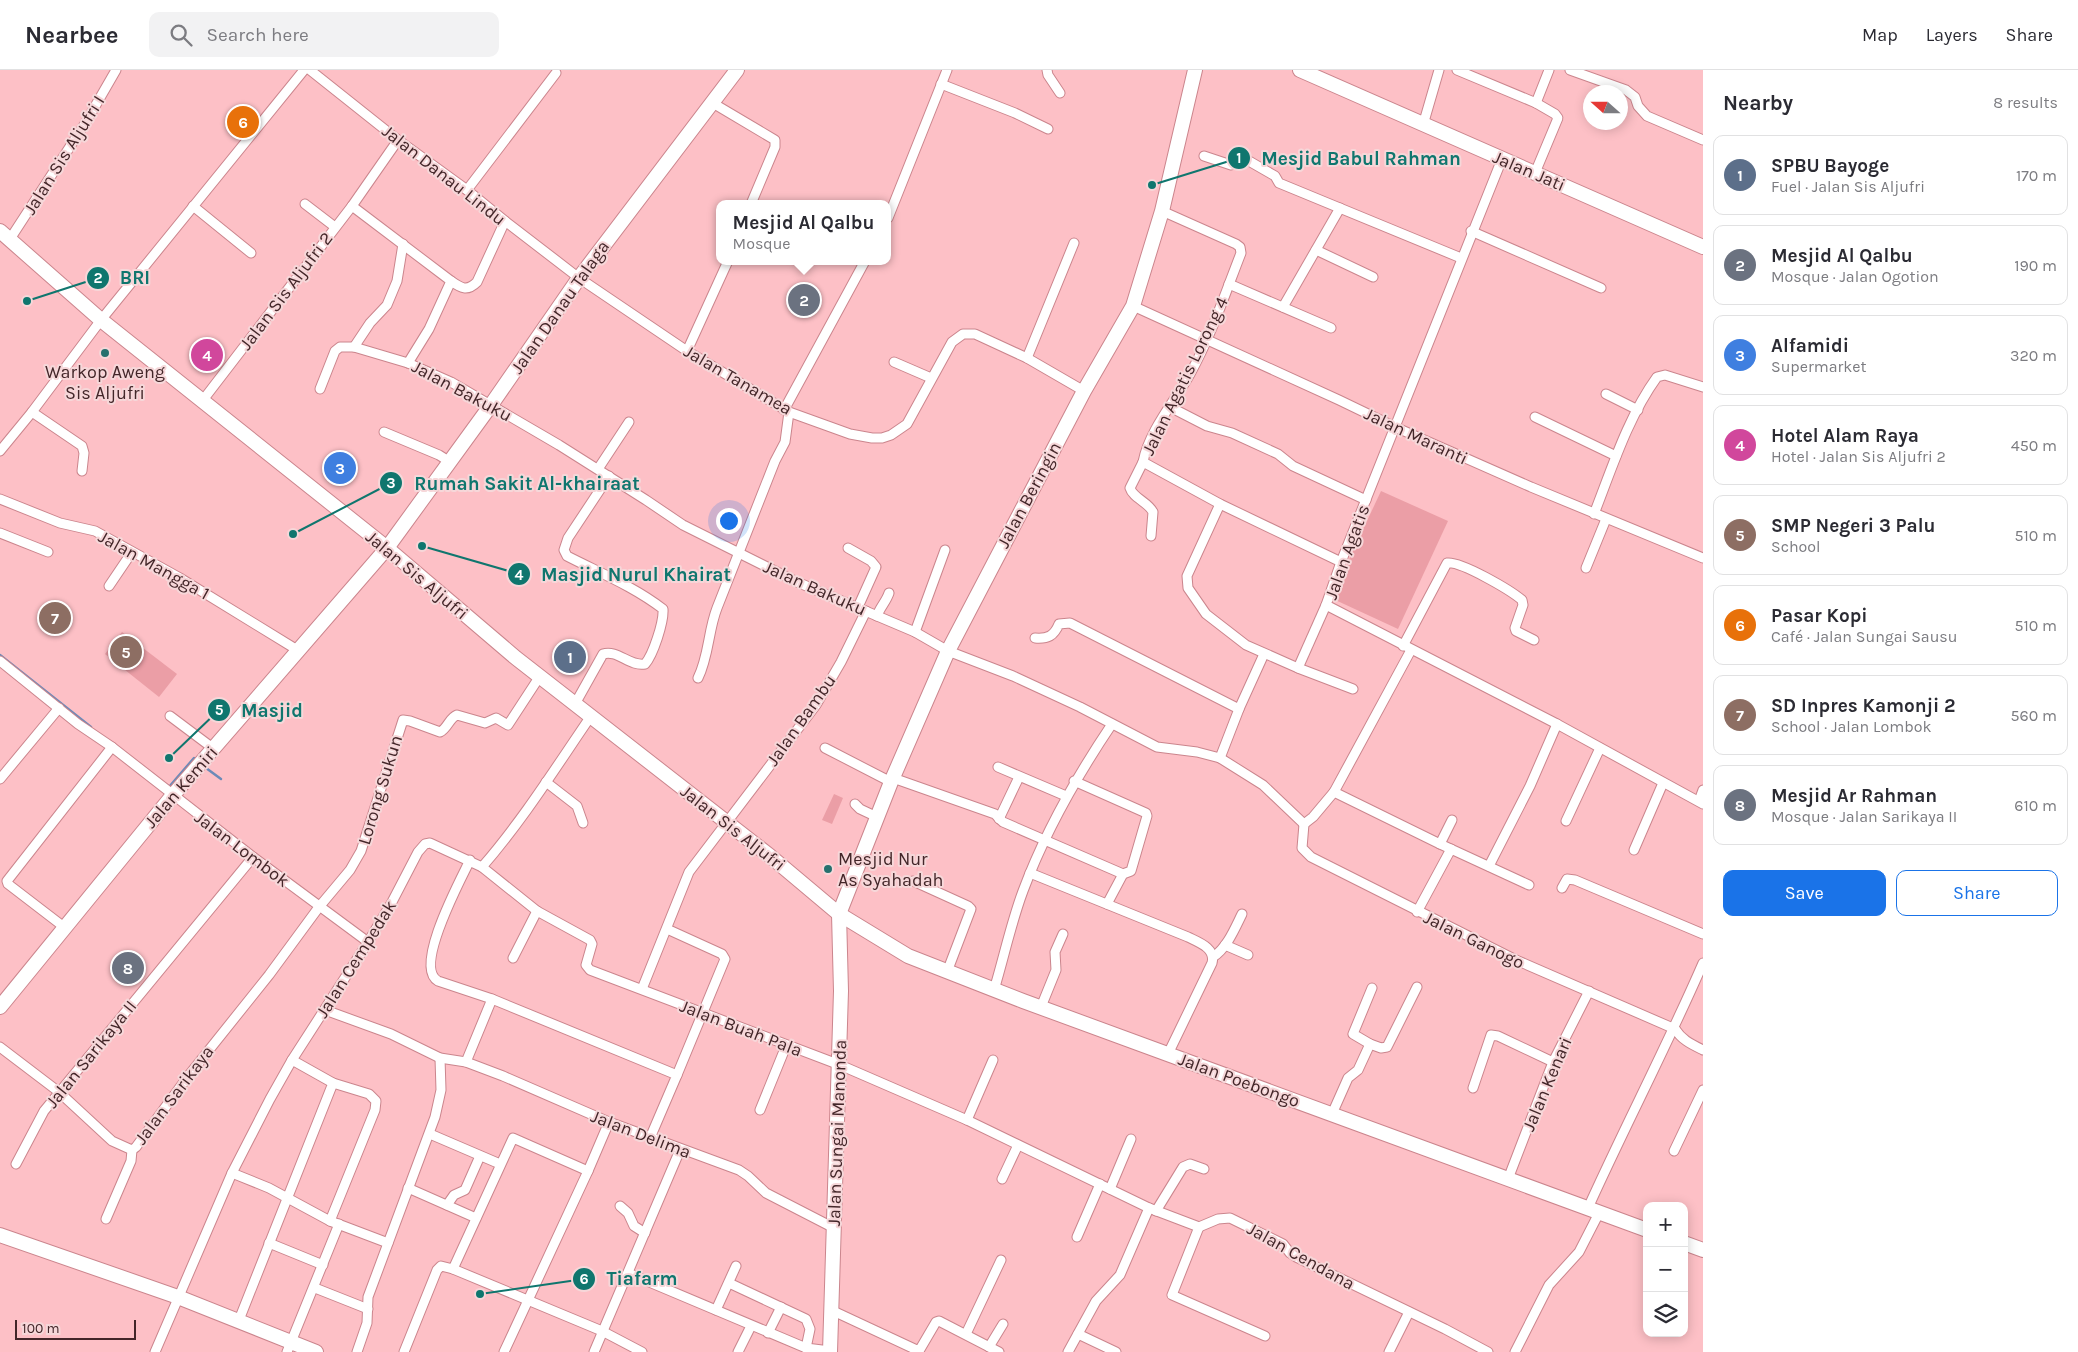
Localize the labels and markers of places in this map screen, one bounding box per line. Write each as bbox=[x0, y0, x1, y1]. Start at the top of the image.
pin: 6 bbox=[227, 103, 259, 141]
callout: Mesjid Babul Rahman bbox=[1226, 141, 1471, 175]
callout: BRI bbox=[85, 261, 161, 295]
pin: 2 bbox=[788, 281, 820, 319]
pin: 4 bbox=[191, 336, 223, 374]
marker: Warkop Aweng Sis Aljufri bbox=[99, 347, 111, 359]
place label: Warkop Aweng Sis Aljufri bbox=[45, 361, 165, 404]
pin: 3 bbox=[324, 449, 356, 487]
callout: Rumah Sakit Al-khairaat bbox=[379, 466, 649, 500]
callout: Masjid Nurul Khairat bbox=[506, 557, 741, 591]
pin: 7 bbox=[39, 599, 71, 637]
pin: 5 bbox=[110, 633, 142, 671]
pin: 1 bbox=[554, 638, 586, 676]
callout: Masjid bbox=[206, 693, 313, 727]
place label: Mesjid Nur As Syahadah bbox=[838, 848, 943, 891]
marker: Mesjid Nur As Syahadah bbox=[822, 863, 834, 875]
pin: 8 bbox=[112, 949, 144, 987]
callout: Tiafarm bbox=[572, 1262, 688, 1296]

